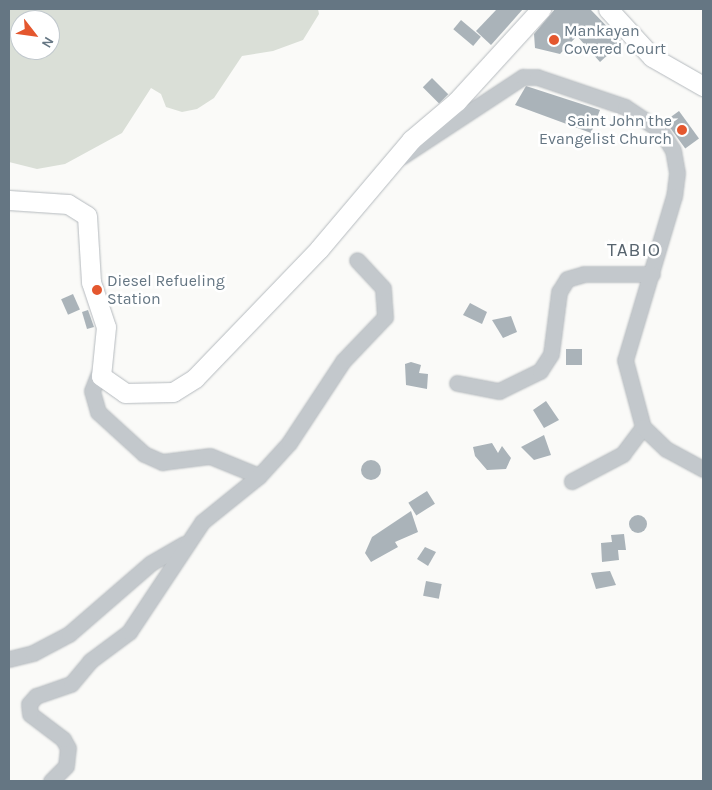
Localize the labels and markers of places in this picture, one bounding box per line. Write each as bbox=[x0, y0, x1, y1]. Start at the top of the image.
place label: Mankayan Covered Court bbox=[564, 21, 666, 59]
marker: Mankayan Covered Court bbox=[548, 34, 560, 46]
place label: Saint John the Evangelist Church bbox=[539, 111, 672, 149]
marker: Saint John the Evangelist Church bbox=[676, 124, 688, 136]
place label: Diesel Refueling Station bbox=[107, 271, 225, 309]
marker: Diesel Refueling Station bbox=[91, 284, 103, 296]

